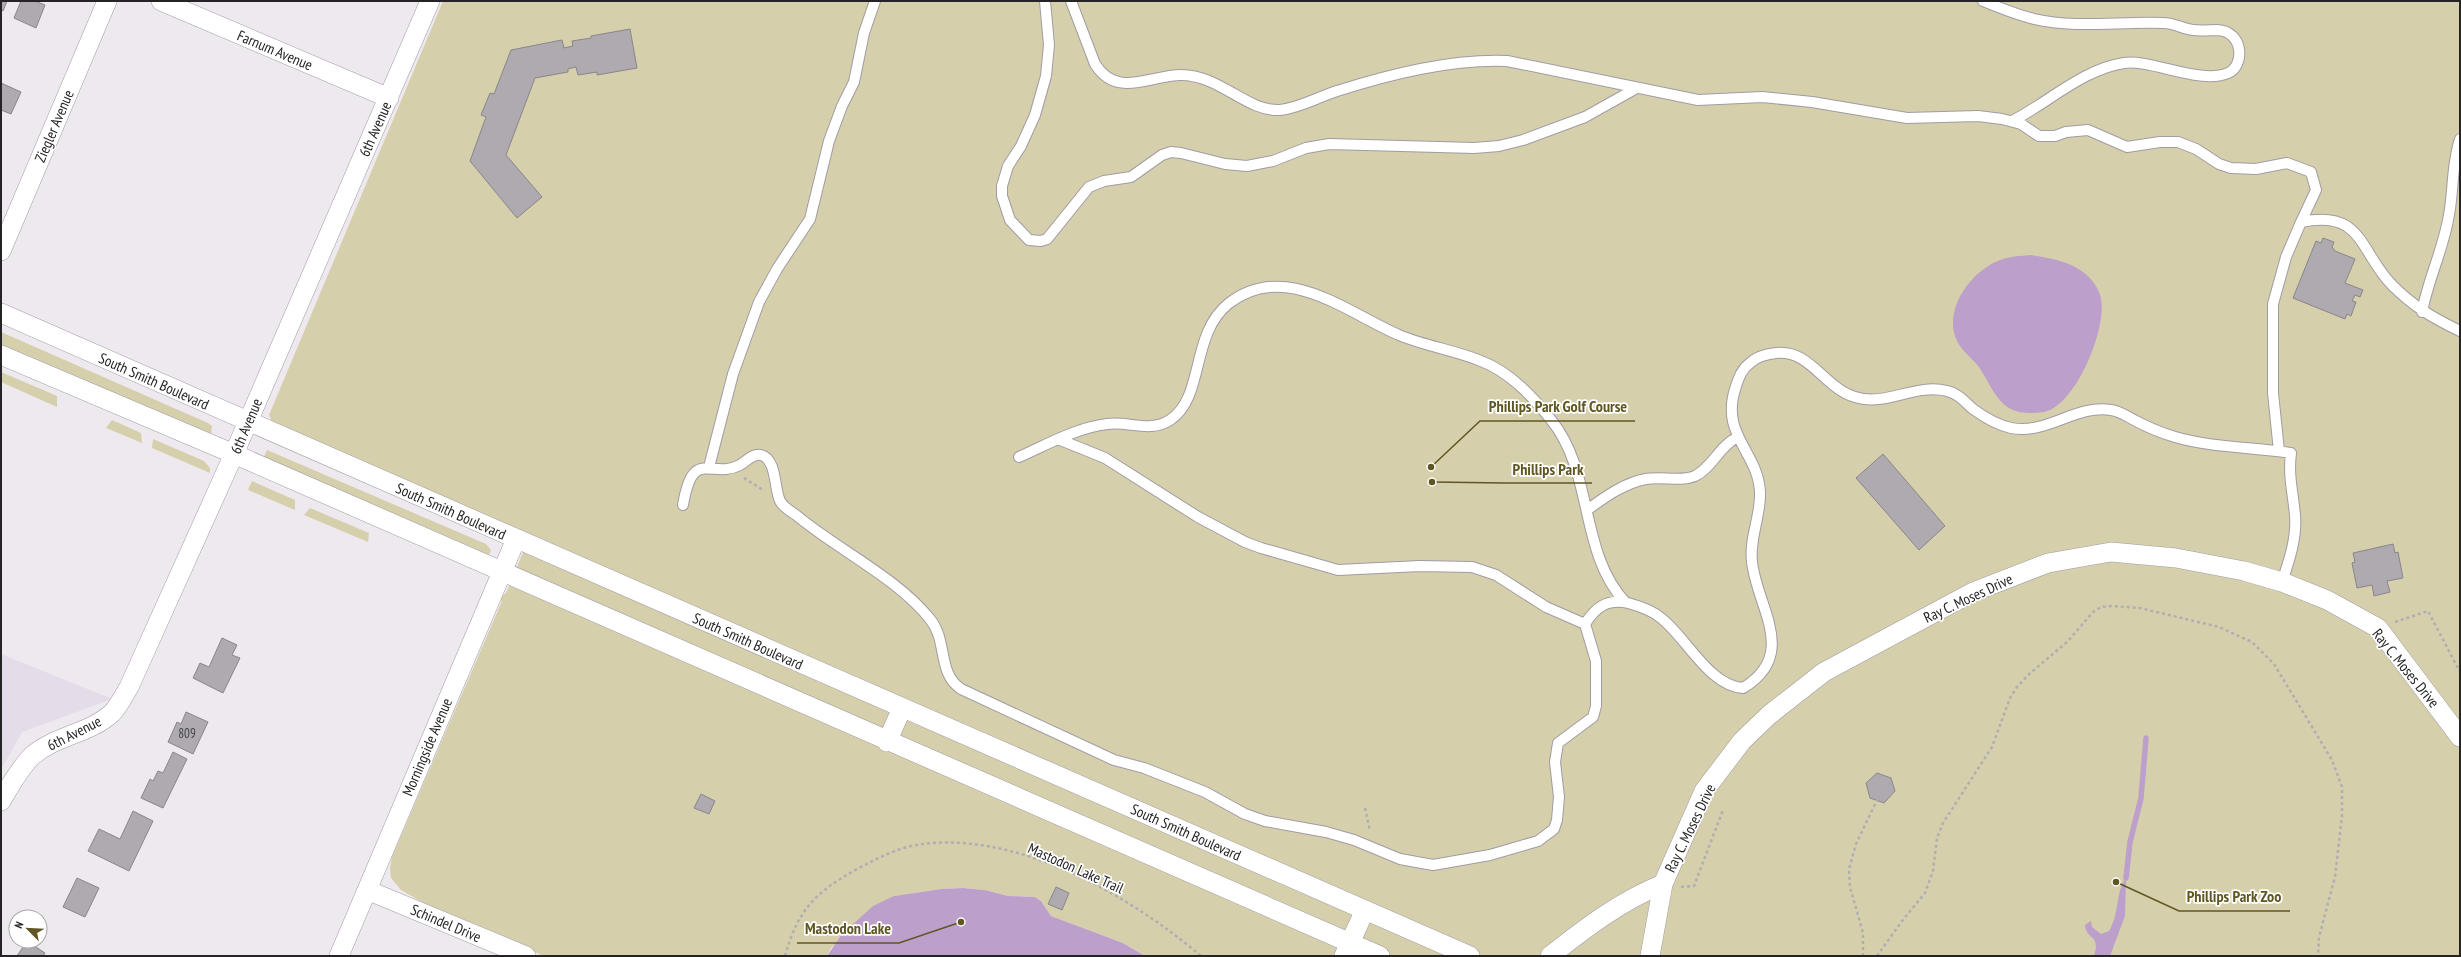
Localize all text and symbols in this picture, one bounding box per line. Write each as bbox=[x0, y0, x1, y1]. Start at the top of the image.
street label: Farnum Avenue bbox=[235, 26, 315, 74]
street label: Ziegler Avenue bbox=[30, 87, 78, 165]
street label: 6th Avenue bbox=[354, 99, 396, 159]
street label: South Smith Boulevard bbox=[96, 348, 212, 414]
callout: Phillips Park Golf Course bbox=[1480, 393, 1635, 421]
street label: 6th Avenue bbox=[226, 396, 266, 456]
text: Phillips Park Golf Course bbox=[1489, 396, 1627, 416]
callout: Phillips Park bbox=[1505, 455, 1592, 483]
text: Phillips Park bbox=[1513, 459, 1584, 479]
street label: South Smith Boulevard bbox=[393, 478, 509, 544]
street label: Ray C. Moses Drive bbox=[1920, 569, 2016, 627]
street label: South Smith Boulevard bbox=[690, 608, 806, 674]
street label: Ray C. Moses Drive bbox=[2368, 625, 2444, 711]
street label: Morningside Avenue bbox=[398, 695, 456, 799]
street label: 6th Avenue bbox=[44, 711, 104, 755]
house number: 809 bbox=[178, 725, 196, 742]
street label: Ray C. Moses Drive bbox=[1660, 781, 1720, 875]
street label: South Smith Boulevard bbox=[1128, 799, 1244, 865]
street label: Mastodon Lake Trail bbox=[1025, 838, 1127, 898]
callout: Phillips Park Zoo bbox=[2179, 883, 2290, 911]
text: Phillips Park Zoo bbox=[2187, 886, 2281, 906]
street label: Schindel Drive bbox=[408, 900, 484, 946]
north arrow bbox=[8, 909, 48, 949]
callout: Mastodon Lake bbox=[797, 915, 899, 943]
text: Mastodon Lake bbox=[805, 918, 891, 938]
text: N bbox=[11, 919, 26, 930]

